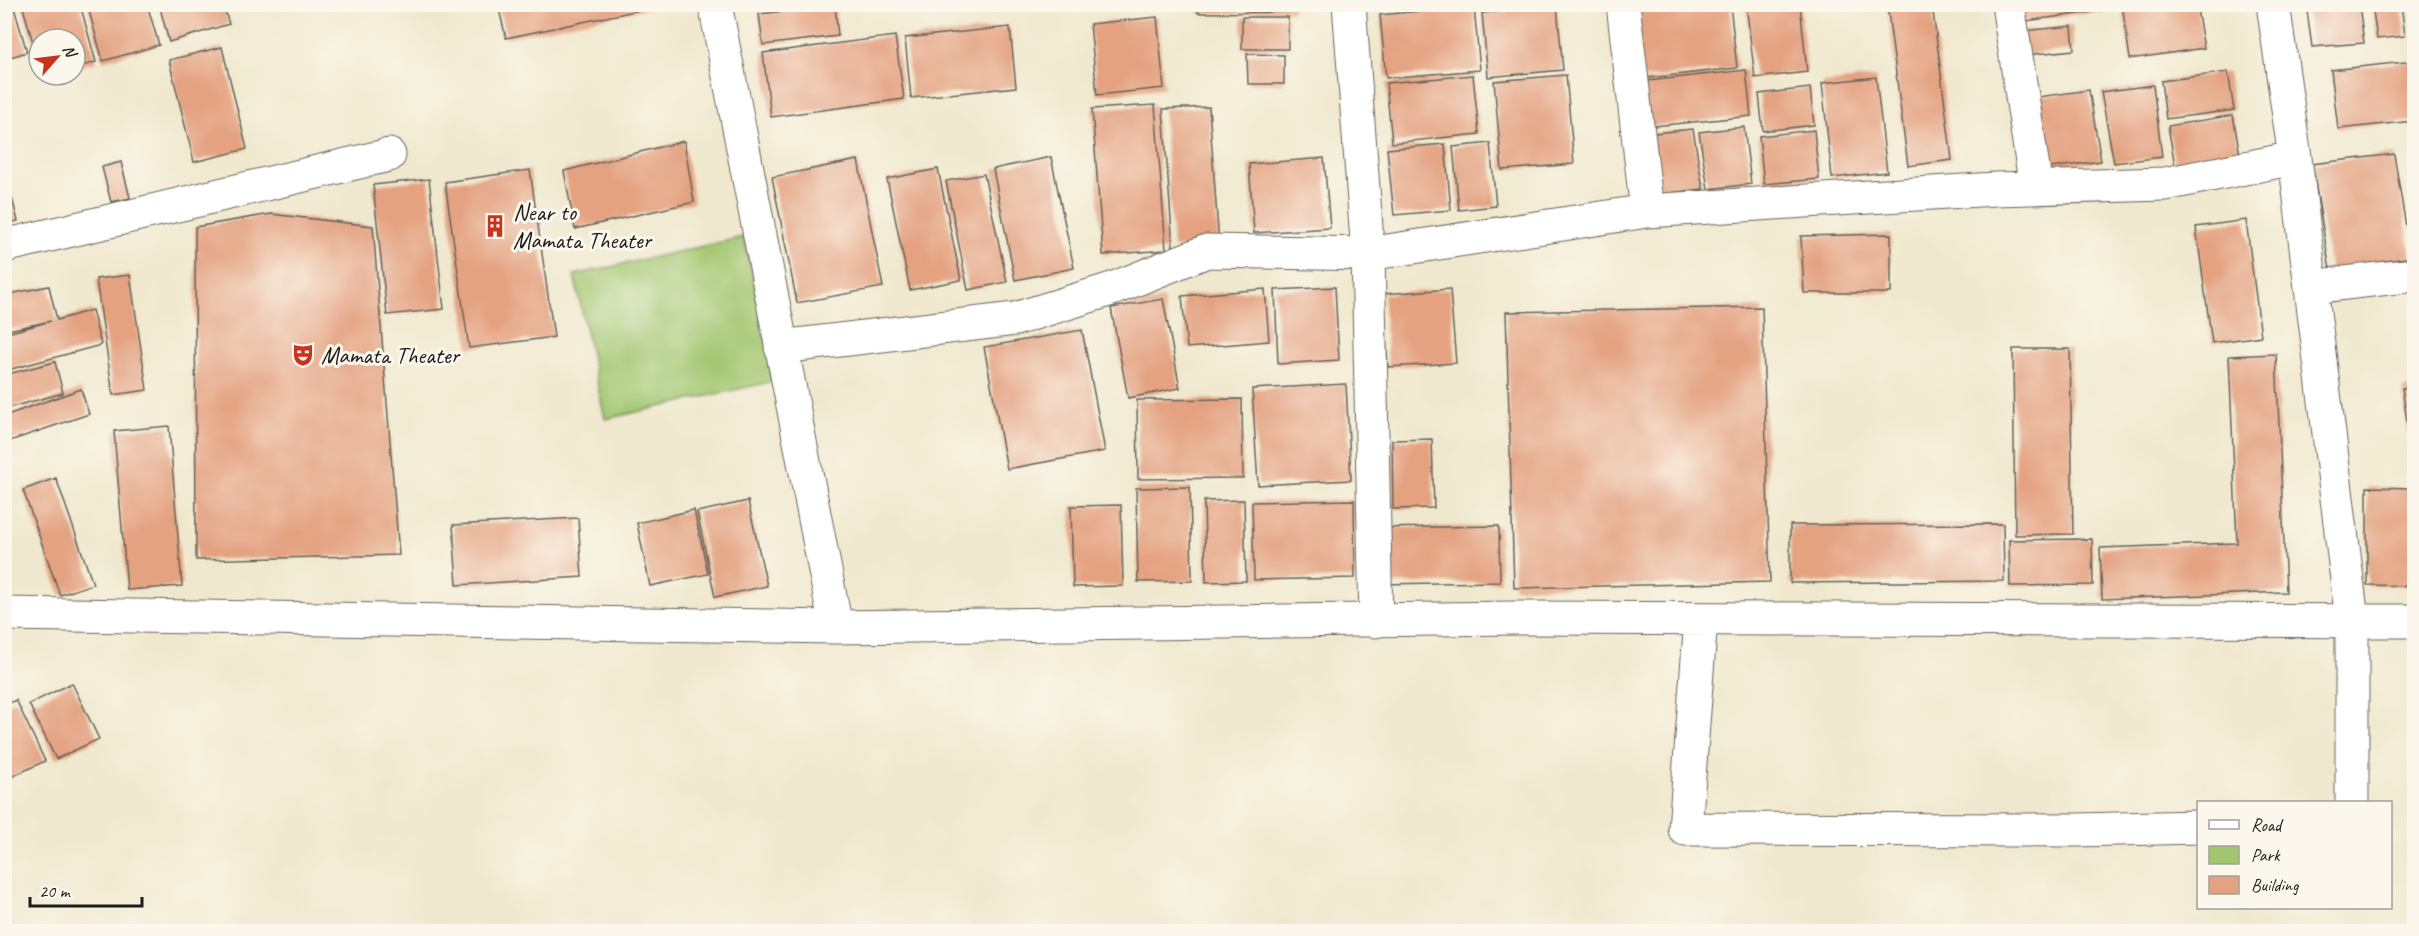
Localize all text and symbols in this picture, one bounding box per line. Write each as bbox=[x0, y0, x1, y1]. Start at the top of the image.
north arrow bbox=[27, 27, 87, 87]
text: N bbox=[58, 41, 82, 62]
place label: Near to Mamata Theater bbox=[513, 197, 653, 255]
building icon: Near to Mamata Theater bbox=[482, 213, 508, 239]
place label: Mamata Theater bbox=[321, 340, 461, 370]
theatre icon: Mamata Theater bbox=[290, 342, 316, 368]
legend bbox=[2197, 801, 2392, 909]
text: Road bbox=[2251, 814, 2284, 836]
text: Park bbox=[2251, 844, 2281, 866]
scale bar bbox=[30, 870, 142, 908]
text: Building bbox=[2251, 874, 2300, 896]
text: 20 m bbox=[39, 880, 72, 902]

